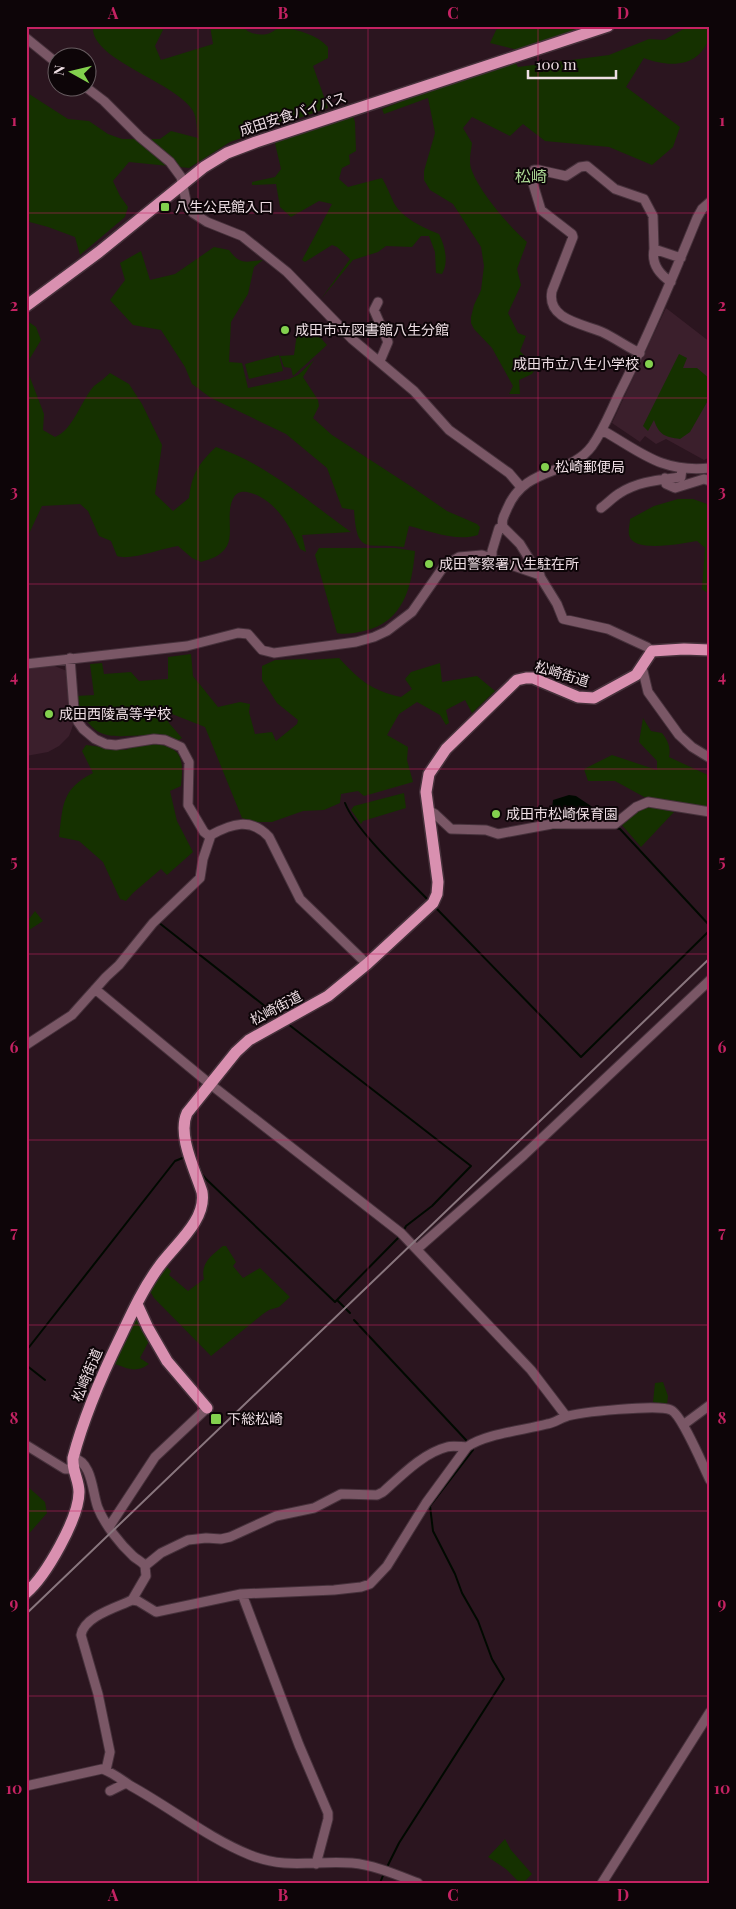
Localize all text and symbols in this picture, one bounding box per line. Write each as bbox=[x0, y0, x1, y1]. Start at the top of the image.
text: A bbox=[107, 2, 119, 23]
text: B bbox=[278, 2, 289, 23]
text: C bbox=[447, 2, 459, 23]
text: D bbox=[617, 2, 629, 23]
north arrow bbox=[48, 48, 98, 98]
scale bar bbox=[528, 48, 616, 80]
text: 100 m bbox=[536, 54, 577, 74]
text: N bbox=[49, 64, 69, 76]
street label: 成田安食バイパス bbox=[237, 87, 349, 140]
text: 1 bbox=[11, 109, 17, 130]
text: 1 bbox=[719, 109, 725, 130]
district label: 松崎 bbox=[515, 165, 547, 186]
place label: 八生公民館入口 bbox=[175, 197, 273, 216]
marker: 八生公民館入口 bbox=[159, 201, 171, 213]
text: 2 bbox=[10, 294, 18, 315]
text: 2 bbox=[718, 294, 726, 315]
place label: 成田市立図書館八生分館 bbox=[295, 320, 449, 339]
marker: 成田市立図書館八生分館 bbox=[279, 324, 291, 336]
place label: 成田市立八生小学校 bbox=[513, 354, 639, 373]
marker: 成田市立八生小学校 bbox=[643, 358, 655, 370]
place label: 松崎郵便局 bbox=[555, 457, 625, 476]
marker: 松崎郵便局 bbox=[539, 461, 551, 473]
text: 3 bbox=[10, 480, 18, 501]
text: 3 bbox=[718, 480, 726, 501]
place label: 成田警察署八生駐在所 bbox=[439, 554, 579, 573]
marker: 成田警察署八生駐在所 bbox=[423, 558, 435, 570]
street label: 松崎街道 bbox=[533, 656, 592, 691]
text: 4 bbox=[10, 665, 18, 686]
text: 4 bbox=[718, 665, 726, 686]
place label: 成田西陵高等学校 bbox=[59, 704, 171, 723]
marker: 成田西陵高等学校 bbox=[43, 708, 55, 720]
place label: 成田市松崎保育園 bbox=[506, 804, 618, 823]
marker: 成田市松崎保育園 bbox=[490, 808, 502, 820]
text: 5 bbox=[10, 850, 18, 871]
text: 5 bbox=[718, 850, 726, 871]
street label: 松崎街道 bbox=[247, 986, 305, 1029]
text: 6 bbox=[10, 1036, 19, 1057]
text: 6 bbox=[718, 1036, 727, 1057]
text: 7 bbox=[10, 1221, 18, 1242]
text: 7 bbox=[718, 1221, 726, 1242]
street label: 松崎街道 bbox=[67, 1345, 106, 1404]
text: 8 bbox=[10, 1407, 19, 1428]
text: 8 bbox=[718, 1407, 727, 1428]
place label: 下総松崎 bbox=[227, 1409, 283, 1428]
marker: 下総松崎 bbox=[209, 1412, 223, 1426]
text: 9 bbox=[10, 1592, 19, 1613]
text: 9 bbox=[718, 1592, 727, 1613]
text: 10 bbox=[6, 1777, 22, 1798]
text: 10 bbox=[714, 1777, 730, 1798]
text: A bbox=[107, 1884, 119, 1905]
text: B bbox=[278, 1884, 289, 1905]
text: C bbox=[447, 1884, 459, 1905]
text: D bbox=[617, 1884, 629, 1905]

